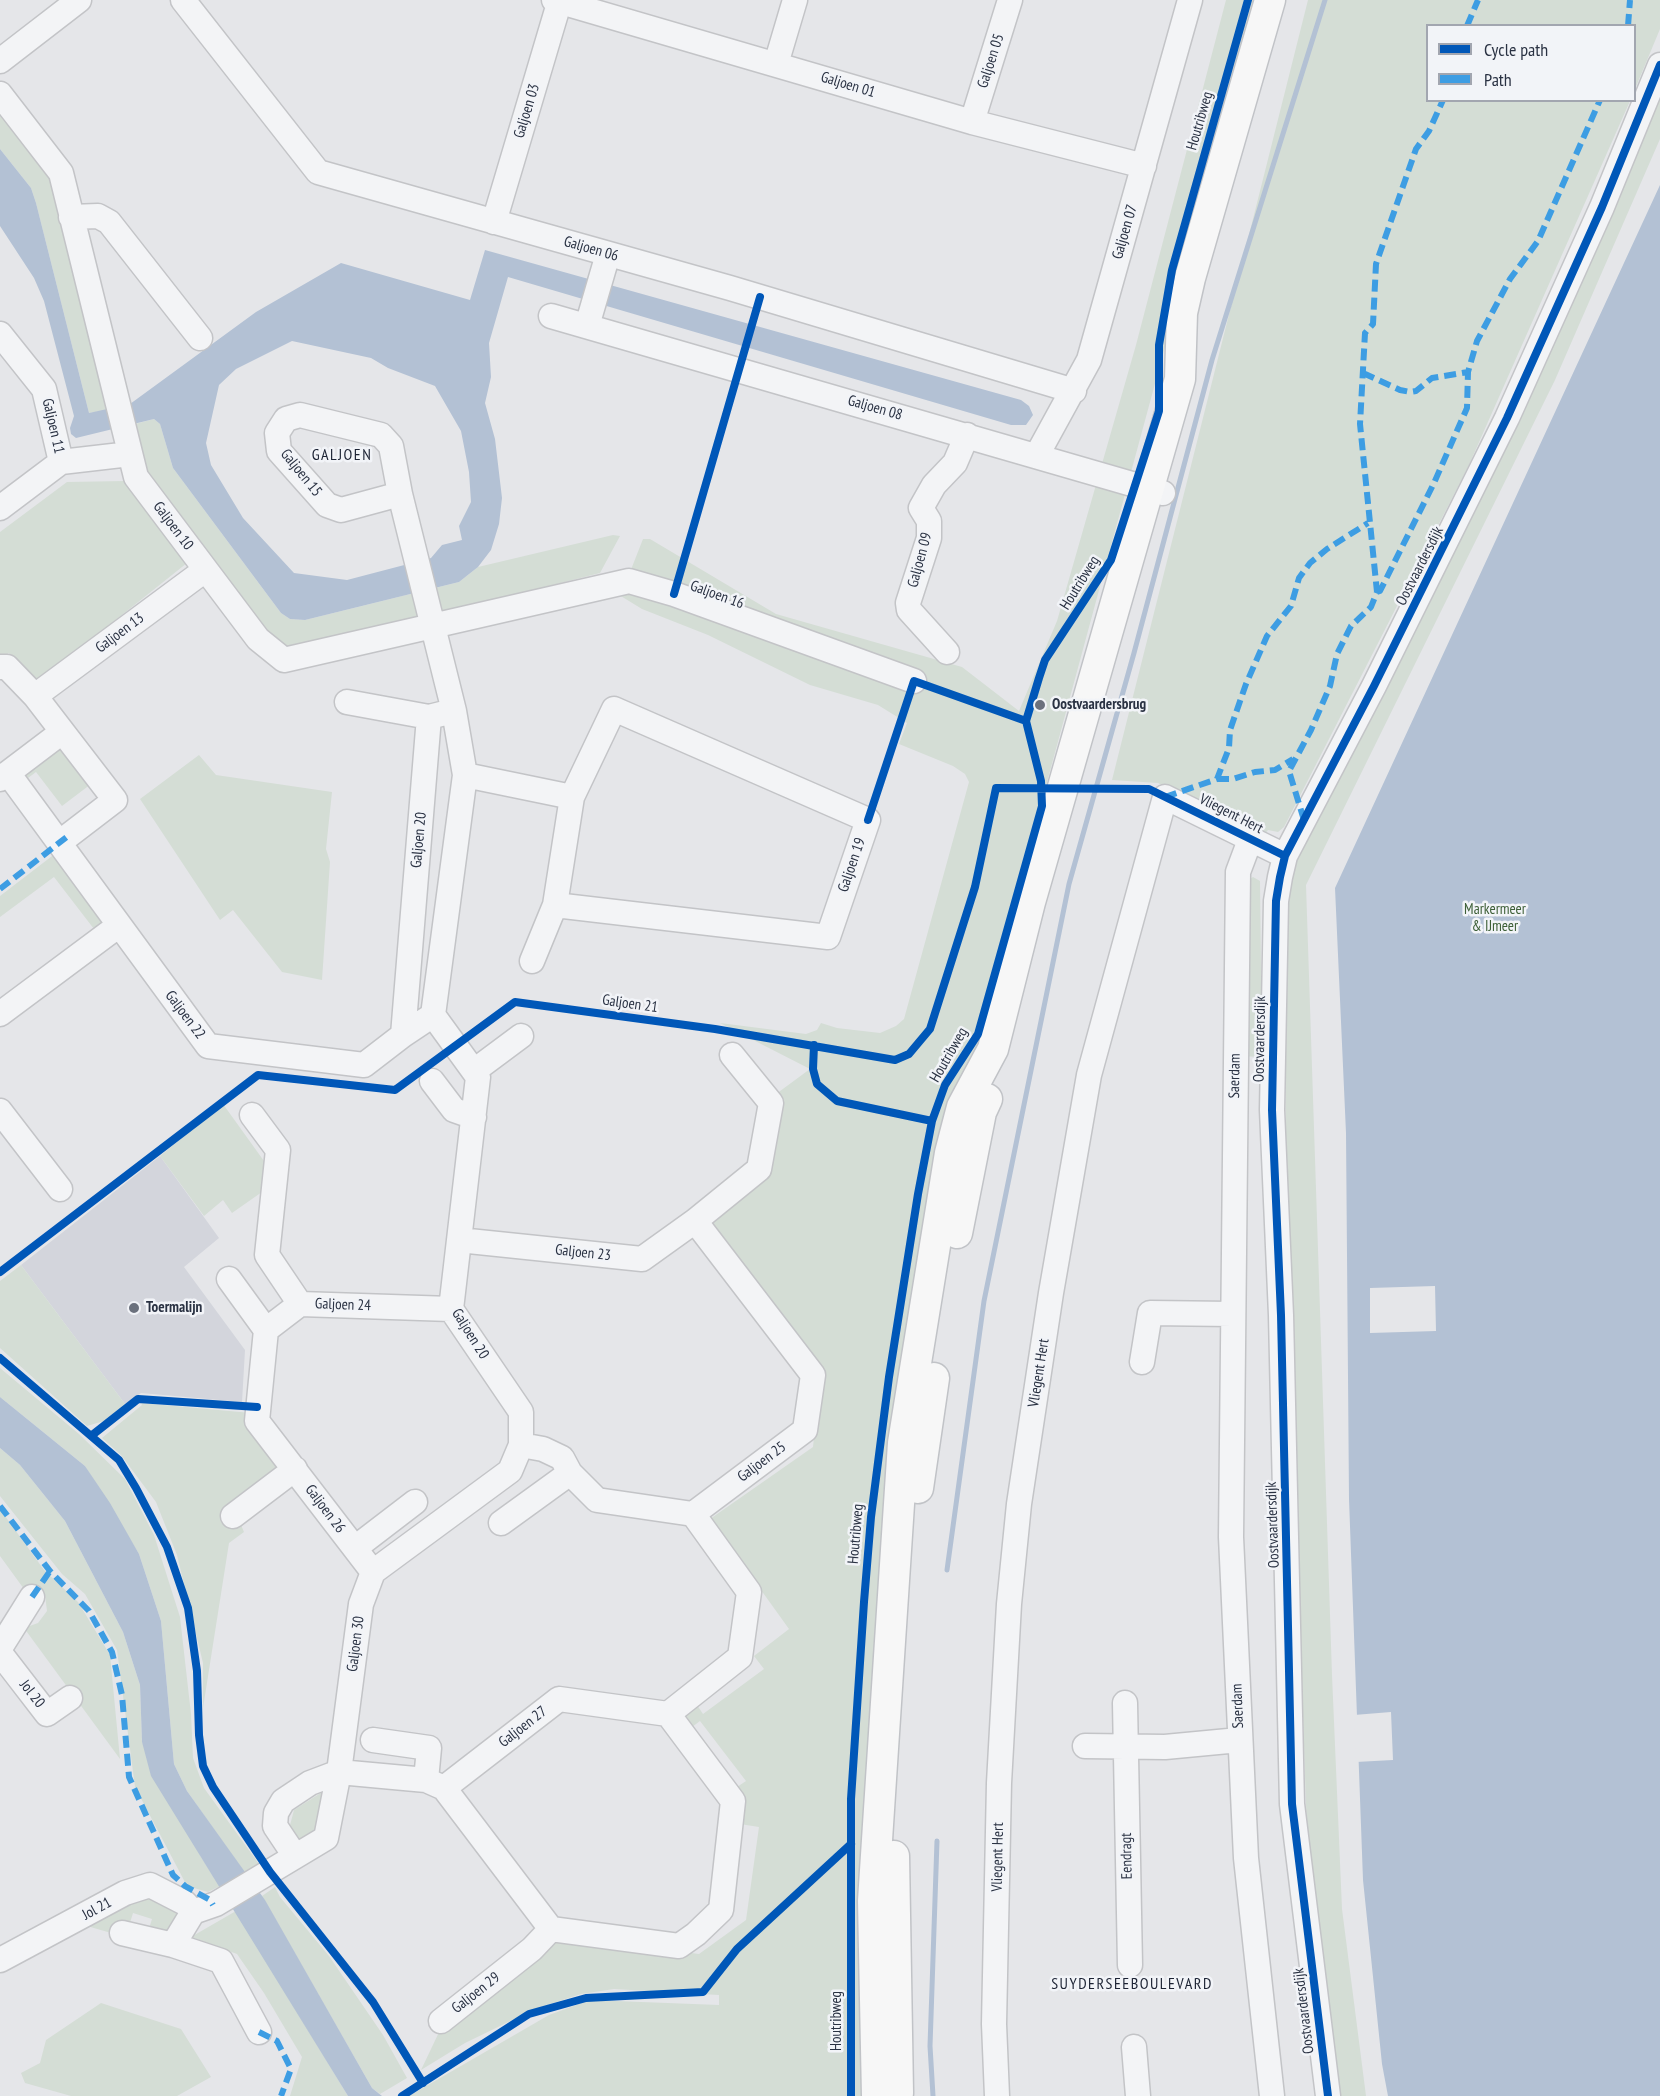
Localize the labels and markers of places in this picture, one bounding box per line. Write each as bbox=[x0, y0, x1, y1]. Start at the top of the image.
place label: Oostvaardersbrug bbox=[1052, 696, 1146, 714]
marker: Oostvaardersbrug bbox=[1033, 698, 1047, 712]
place label: Toermalijn bbox=[146, 1299, 202, 1317]
marker: Toermalijn bbox=[127, 1301, 141, 1315]

